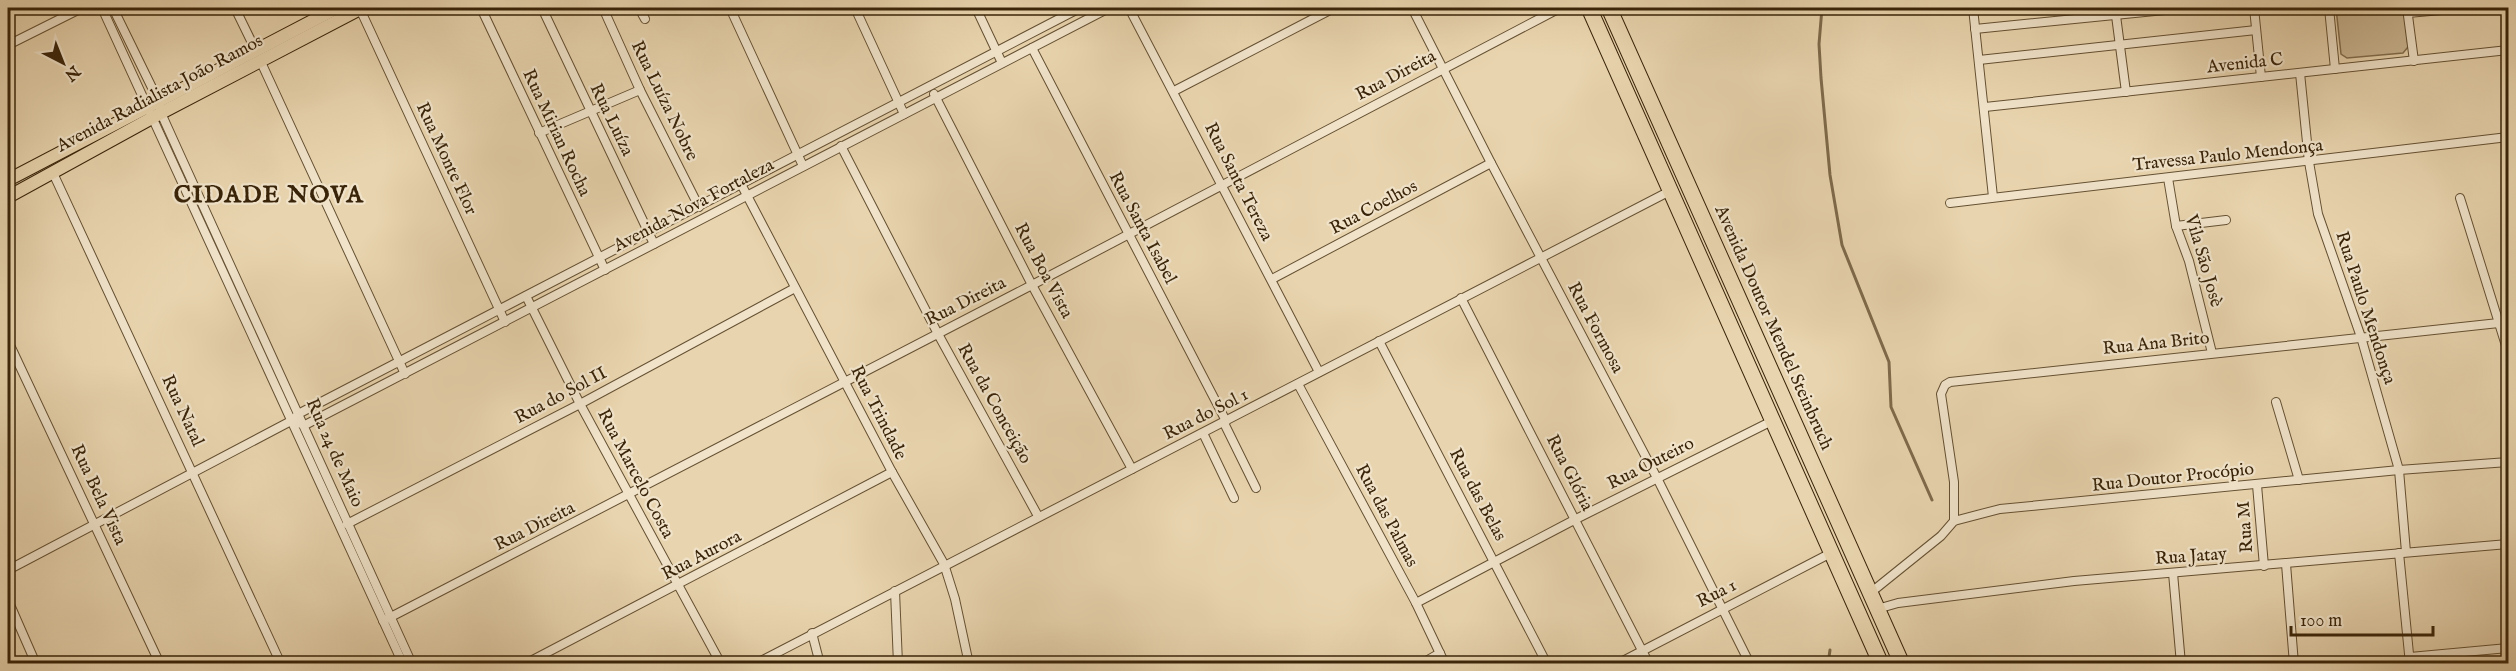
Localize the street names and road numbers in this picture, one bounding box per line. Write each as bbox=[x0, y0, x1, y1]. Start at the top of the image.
street label: Avenida Radialista João Ramos bbox=[52, 30, 267, 159]
street label: Rua Luíza Nobre bbox=[625, 37, 703, 165]
street label: Rua Direita bbox=[1352, 45, 1440, 107]
street label: Avenida C bbox=[2205, 49, 2284, 80]
street label: Rua Mirian Rocha bbox=[517, 66, 596, 200]
street label: Rua Luíza bbox=[584, 80, 638, 160]
street label: Rua Monte Flor bbox=[410, 99, 482, 219]
street label: Rua Santa Tereza bbox=[1198, 119, 1278, 245]
street label: Travessa Paulo Mendonça bbox=[2132, 135, 2325, 177]
street label: Avenida Nova Fortaleza bbox=[609, 154, 778, 259]
street label: Rua Santa Isabel bbox=[1103, 168, 1181, 288]
street label: Rua Coelhos bbox=[1326, 175, 1422, 241]
street label: Avenida Doutor Mendel Steinbruch bbox=[1708, 201, 1838, 454]
street label: Vila São Josè bbox=[2179, 211, 2227, 310]
street label: Rua Boa Vista bbox=[1008, 219, 1078, 323]
street label: Rua Paulo Mendonça bbox=[2329, 229, 2401, 388]
street label: Rua Direita bbox=[922, 272, 1010, 332]
street label: Rua Formosa bbox=[1561, 279, 1629, 378]
street label: Rua Ana Brito bbox=[2101, 327, 2211, 361]
street label: Rua da Conceição bbox=[951, 340, 1037, 468]
street label: Rua do Sol II bbox=[511, 362, 611, 430]
street label: Rua Trindade bbox=[844, 362, 912, 464]
street label: Rua Natal bbox=[155, 372, 209, 451]
street label: Rua do Sol 1 bbox=[1160, 384, 1252, 446]
street label: Rua 24 de Maio bbox=[300, 395, 368, 511]
street label: Rua Marcelo Costa bbox=[591, 405, 679, 543]
street label: Rua Glória bbox=[1540, 431, 1598, 515]
street label: Rua Outeiro bbox=[1604, 432, 1699, 496]
street label: Rua Bela Vista bbox=[65, 441, 131, 549]
street label: Rua das Belas bbox=[1443, 445, 1511, 545]
street label: Rua Doutor Procópio bbox=[2091, 458, 2255, 498]
street label: Rua das Palmas bbox=[1349, 461, 1423, 571]
street label: Rua Direita bbox=[491, 497, 579, 557]
street label: Rua M bbox=[2233, 500, 2259, 554]
street label: Rua Aurora bbox=[658, 525, 746, 587]
street label: Rua Jatay bbox=[2154, 543, 2228, 571]
street label: Rua 1 bbox=[1693, 574, 1741, 614]

